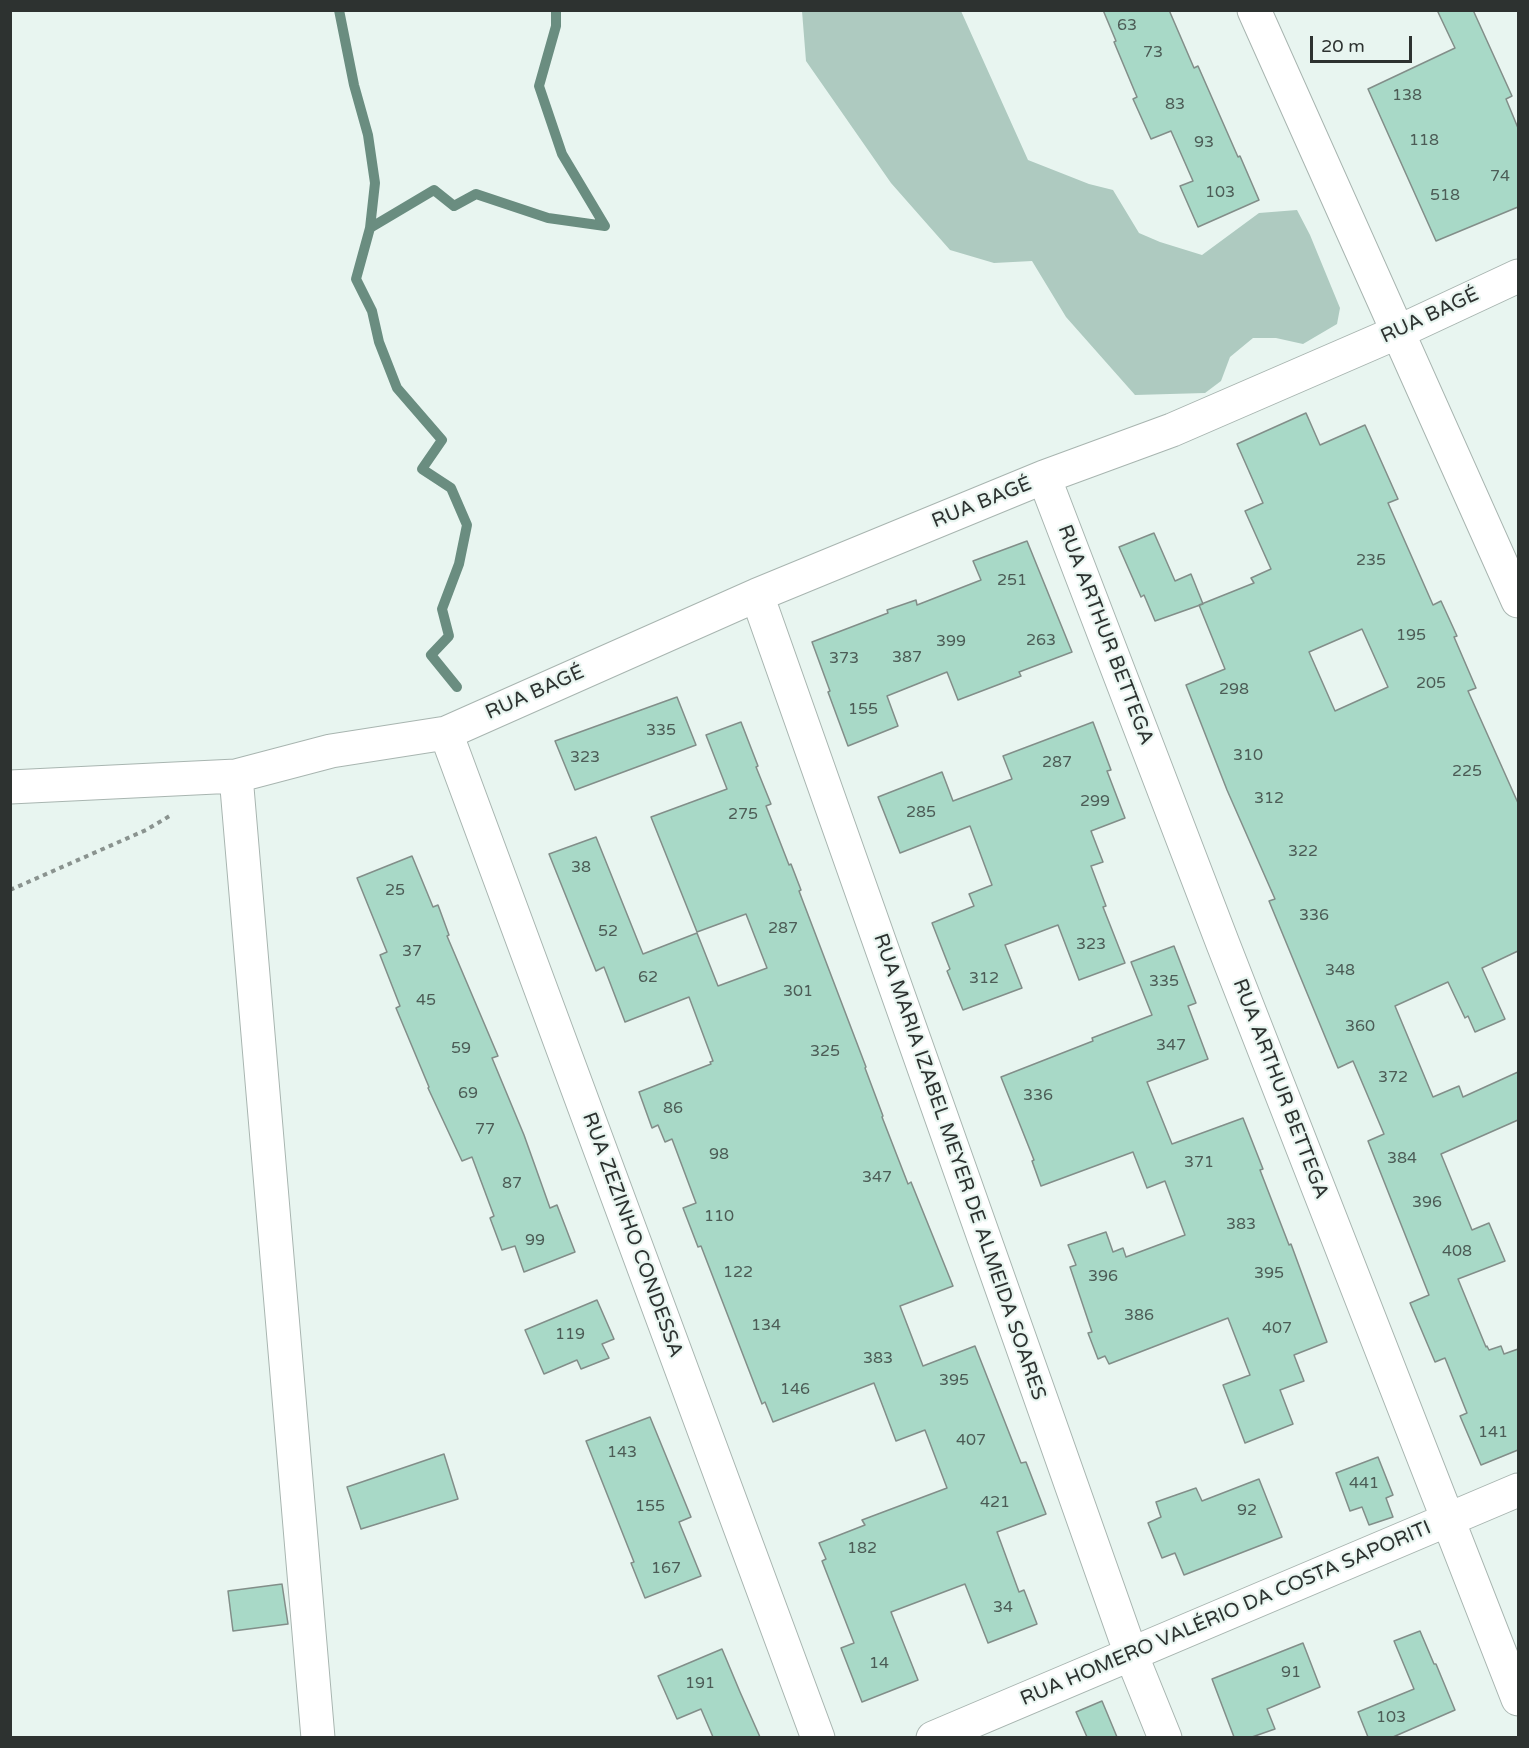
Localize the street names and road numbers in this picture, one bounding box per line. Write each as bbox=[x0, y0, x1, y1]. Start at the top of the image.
street label: RUA BAGÉ bbox=[1377, 283, 1483, 349]
street label: RUA BAGÉ bbox=[929, 472, 1035, 534]
street label: RUA ARTHUR BETTEGA bbox=[1052, 522, 1158, 748]
street label: RUA BAGÉ bbox=[482, 661, 588, 725]
street label: RUA MARIA IZABEL MEYER DE ALMEIDA SOARES bbox=[868, 931, 1050, 1403]
street label: RUA ARTHUR BETTEGA bbox=[1227, 976, 1333, 1202]
street label: RUA ZEZINHO CONDESSA bbox=[576, 1109, 688, 1361]
street label: RUA HOMERO VALÉRIO DA COSTA SAPORITI bbox=[1017, 1516, 1435, 1712]

